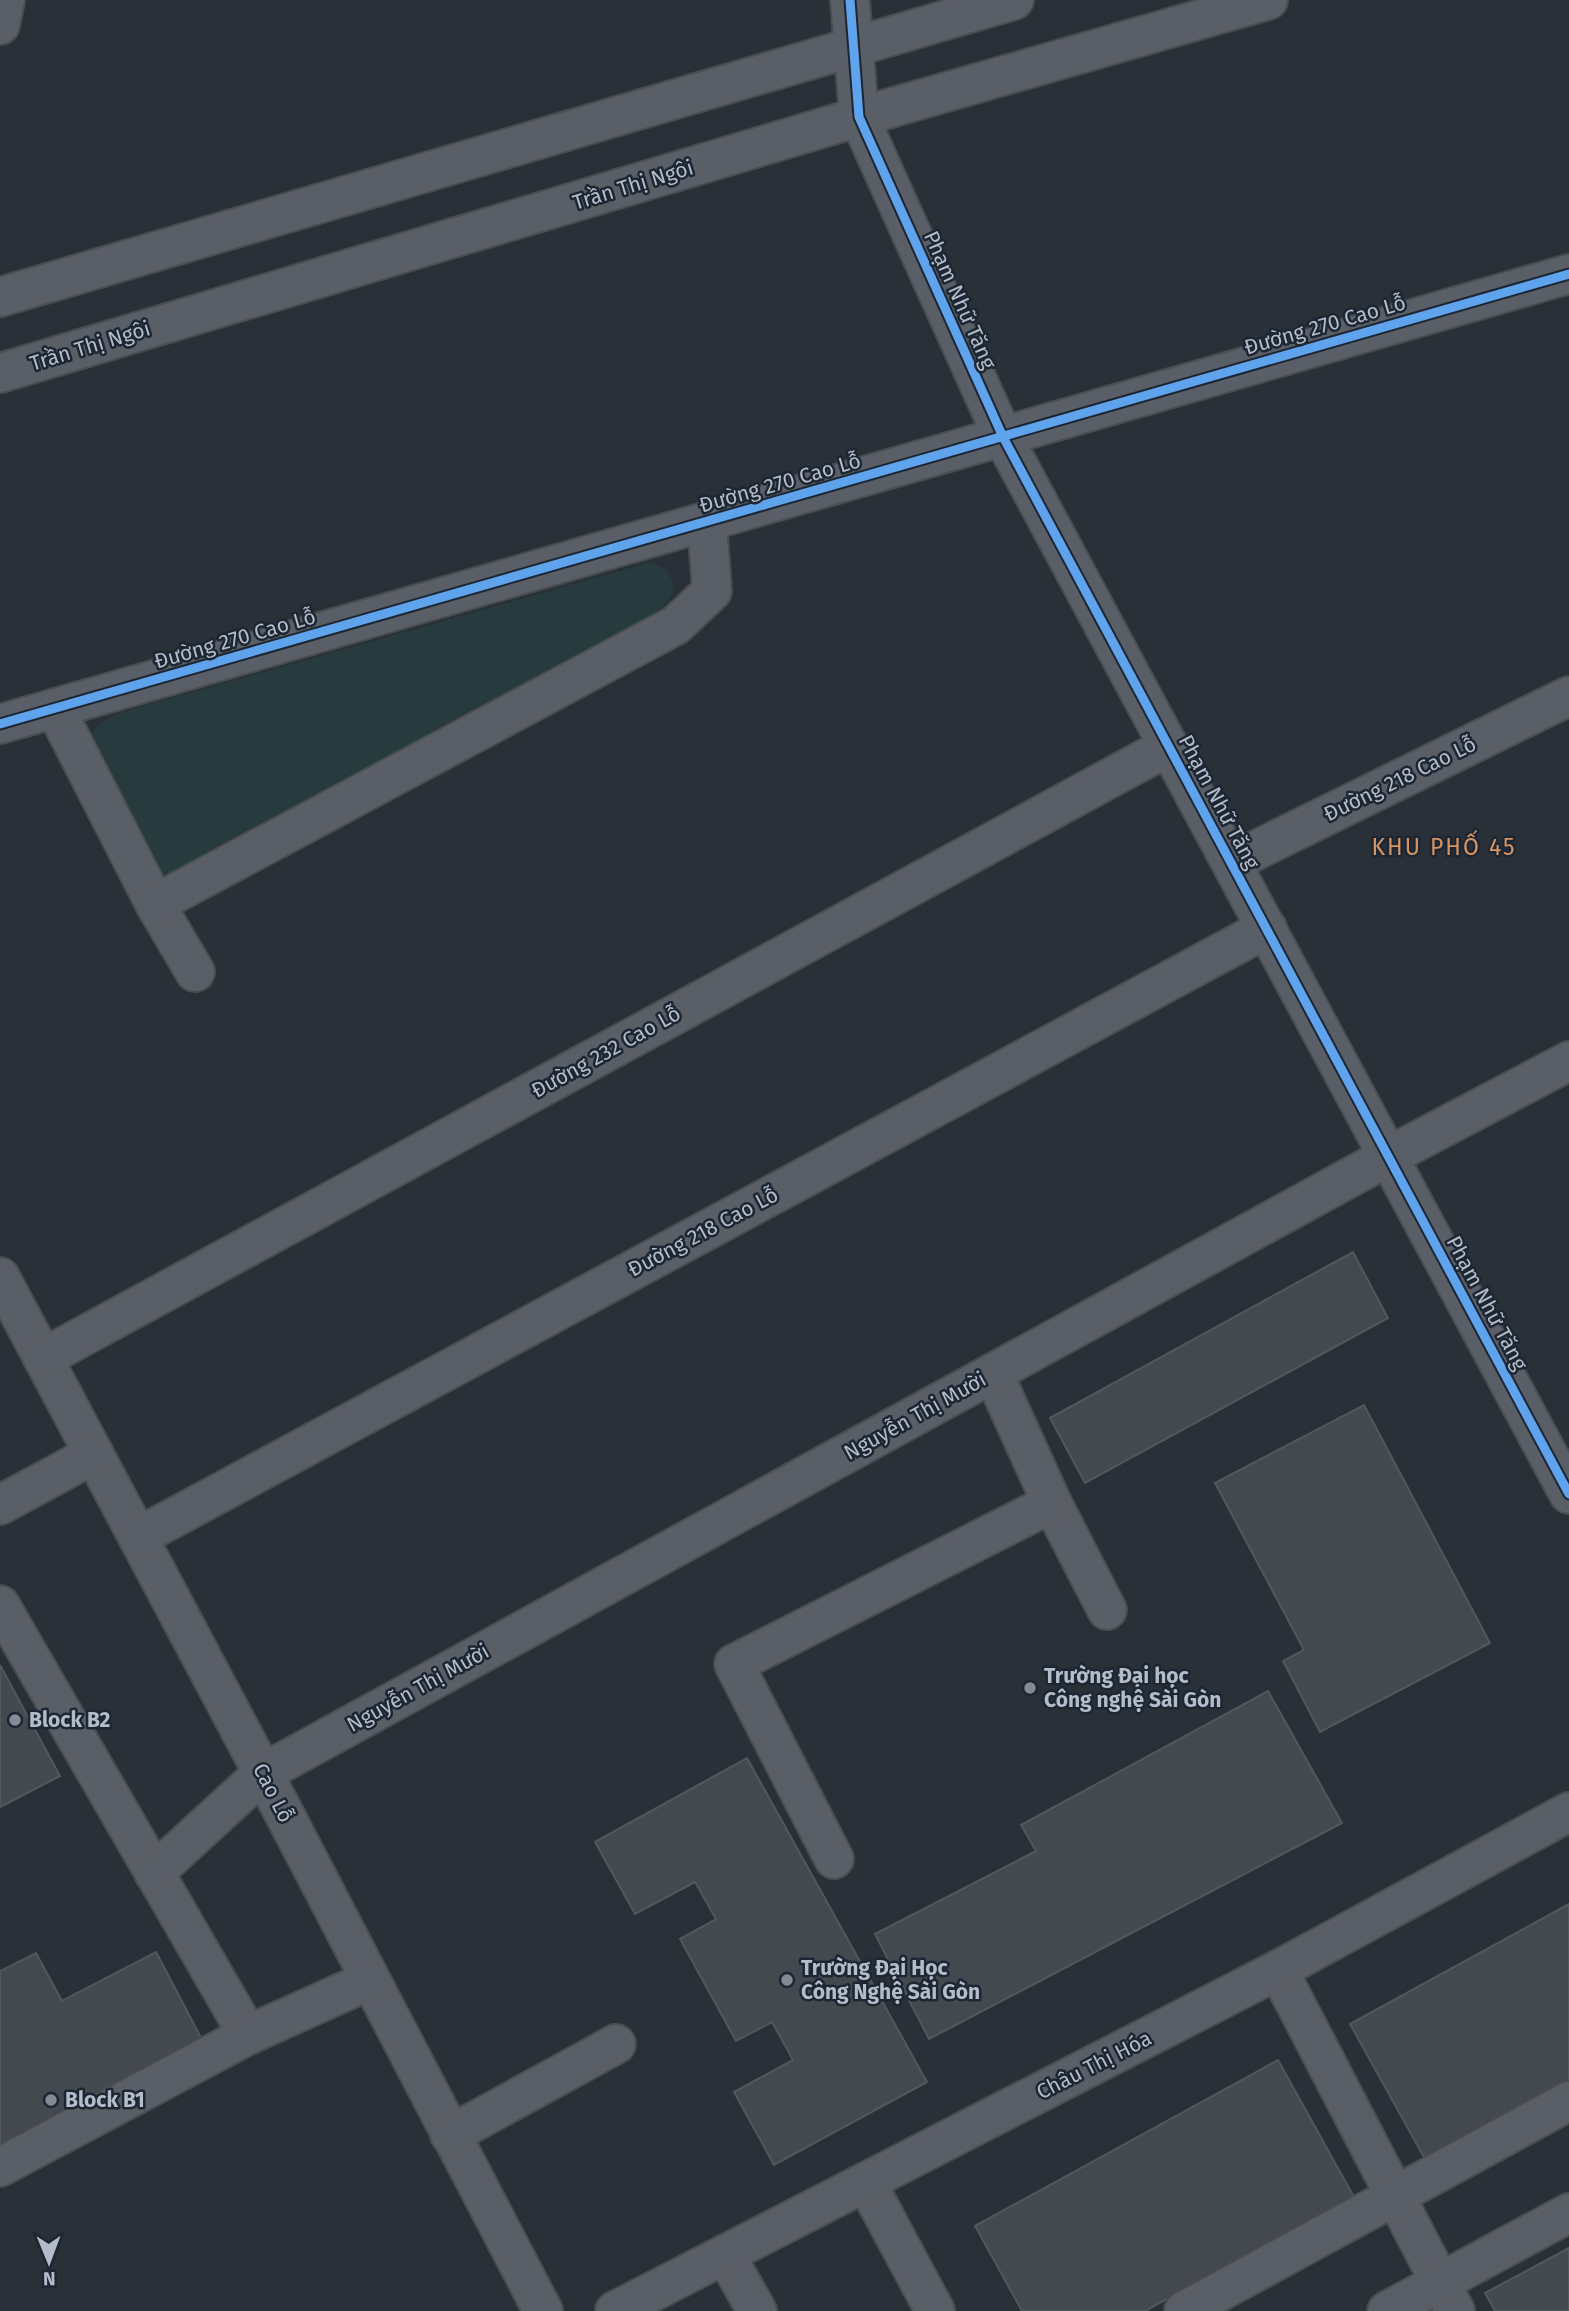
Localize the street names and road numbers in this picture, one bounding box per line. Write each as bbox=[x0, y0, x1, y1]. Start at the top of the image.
street label: Trần Thị Ngôi bbox=[570, 154, 696, 216]
street label: Phạm Nhữ Tăng bbox=[918, 227, 1002, 373]
street label: Đường 270 Cao Lỗ bbox=[1241, 290, 1409, 360]
street label: Trần Thị Ngôi bbox=[27, 315, 153, 377]
street label: Đường 270 Cao Lỗ bbox=[696, 448, 864, 518]
street label: Đường 270 Cao Lỗ bbox=[151, 604, 319, 674]
street label: Phạm Nhữ Tăng bbox=[1173, 730, 1265, 874]
street label: Đường 218 Cao Lỗ bbox=[1320, 731, 1480, 827]
street label: Đường 232 Cao Lỗ bbox=[527, 1000, 685, 1104]
street label: Đường 218 Cao Lỗ bbox=[623, 1181, 783, 1283]
street label: Phạm Nhữ Tăng bbox=[1441, 1231, 1533, 1375]
street label: Nguyễn Thị Mười bbox=[839, 1366, 991, 1466]
street label: Nguyễn Thị Mười bbox=[342, 1638, 494, 1738]
street label: Cao Lỗ bbox=[247, 1759, 299, 1827]
street label: Châu Thị Hóa bbox=[1032, 2025, 1156, 2105]

